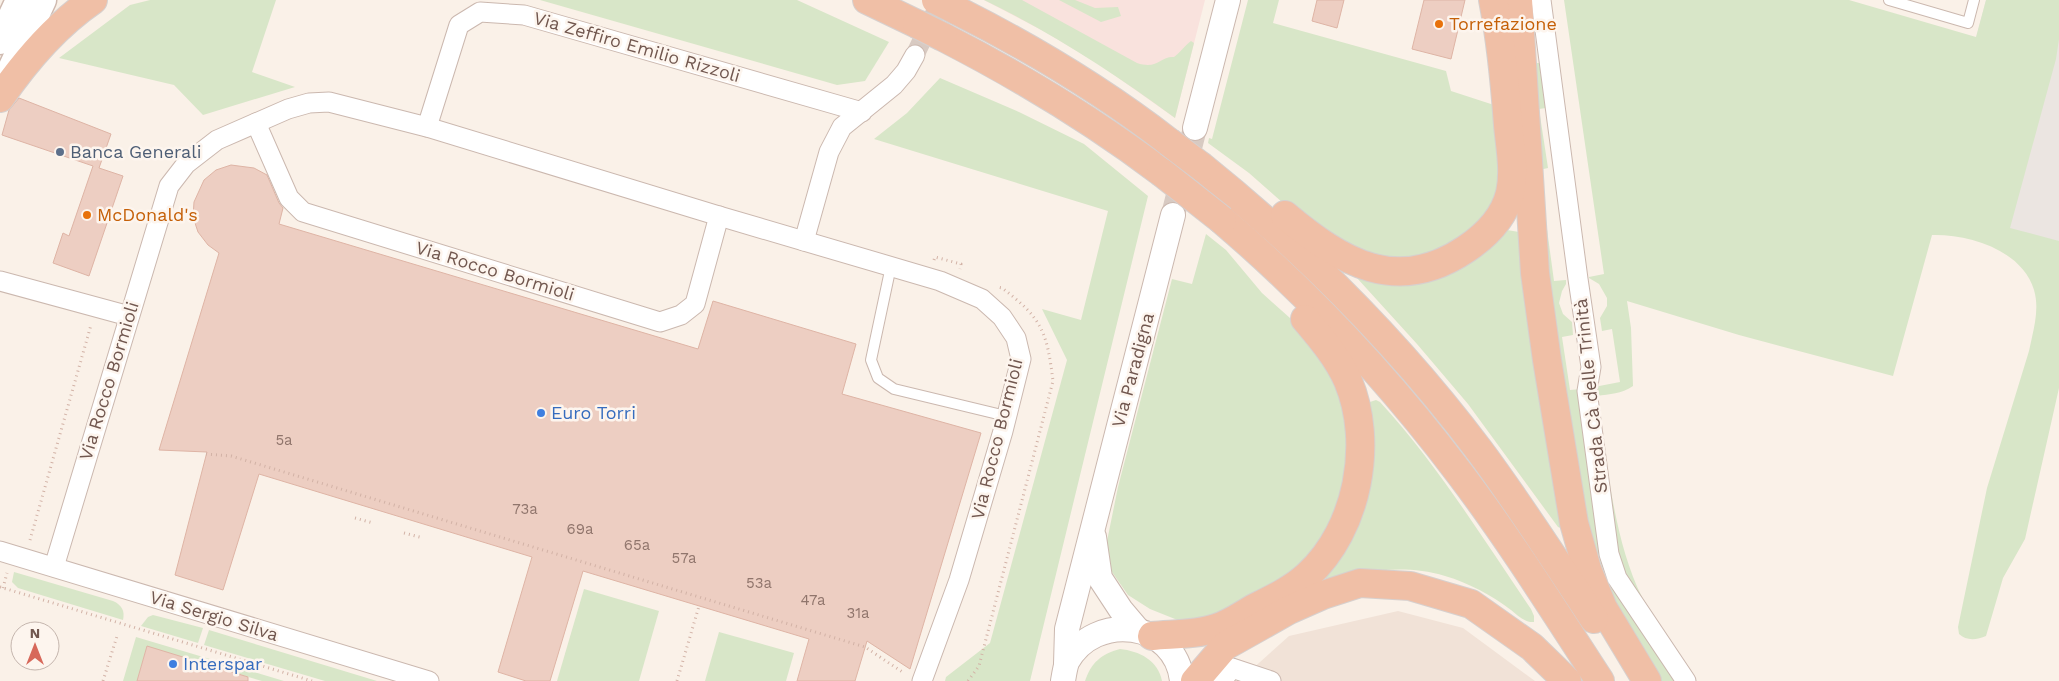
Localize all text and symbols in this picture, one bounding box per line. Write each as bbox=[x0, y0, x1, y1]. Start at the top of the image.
street label: Via Zeffiro Emilio Rizzoli bbox=[531, 7, 743, 86]
place label: Torrefazione bbox=[1449, 13, 1557, 34]
marker: Torrefazione bbox=[1433, 18, 1445, 30]
place label: Banca Generali bbox=[70, 141, 202, 162]
marker: Banca Generali bbox=[54, 146, 66, 158]
place label: McDonald's bbox=[97, 204, 198, 225]
marker: McDonald's bbox=[81, 209, 93, 221]
street label: Via Rocco Bormioli bbox=[413, 236, 577, 305]
street label: Strada Cà delle Trinità bbox=[1570, 298, 1611, 495]
street label: Via Rocco Bormioli bbox=[74, 299, 143, 463]
street label: Via Paradigna bbox=[1107, 310, 1158, 429]
street label: Via Rocco Bormioli bbox=[966, 356, 1027, 521]
place label: Euro Torri bbox=[551, 402, 636, 423]
marker: Euro Torri bbox=[535, 407, 547, 419]
house number: 5a bbox=[275, 431, 293, 449]
house number: 73a bbox=[512, 500, 538, 518]
house number: 69a bbox=[567, 520, 594, 538]
house number: 65a bbox=[624, 536, 651, 554]
house number: 57a bbox=[671, 549, 697, 567]
house number: 53a bbox=[746, 574, 772, 592]
street label: Via Sergio Silva bbox=[147, 586, 281, 645]
house number: 47a bbox=[801, 591, 826, 609]
house number: 31a bbox=[846, 604, 870, 622]
north arrow bbox=[10, 621, 60, 671]
text: N bbox=[30, 625, 40, 641]
place label: Interspar bbox=[183, 653, 262, 674]
marker: Interspar bbox=[167, 658, 179, 670]

